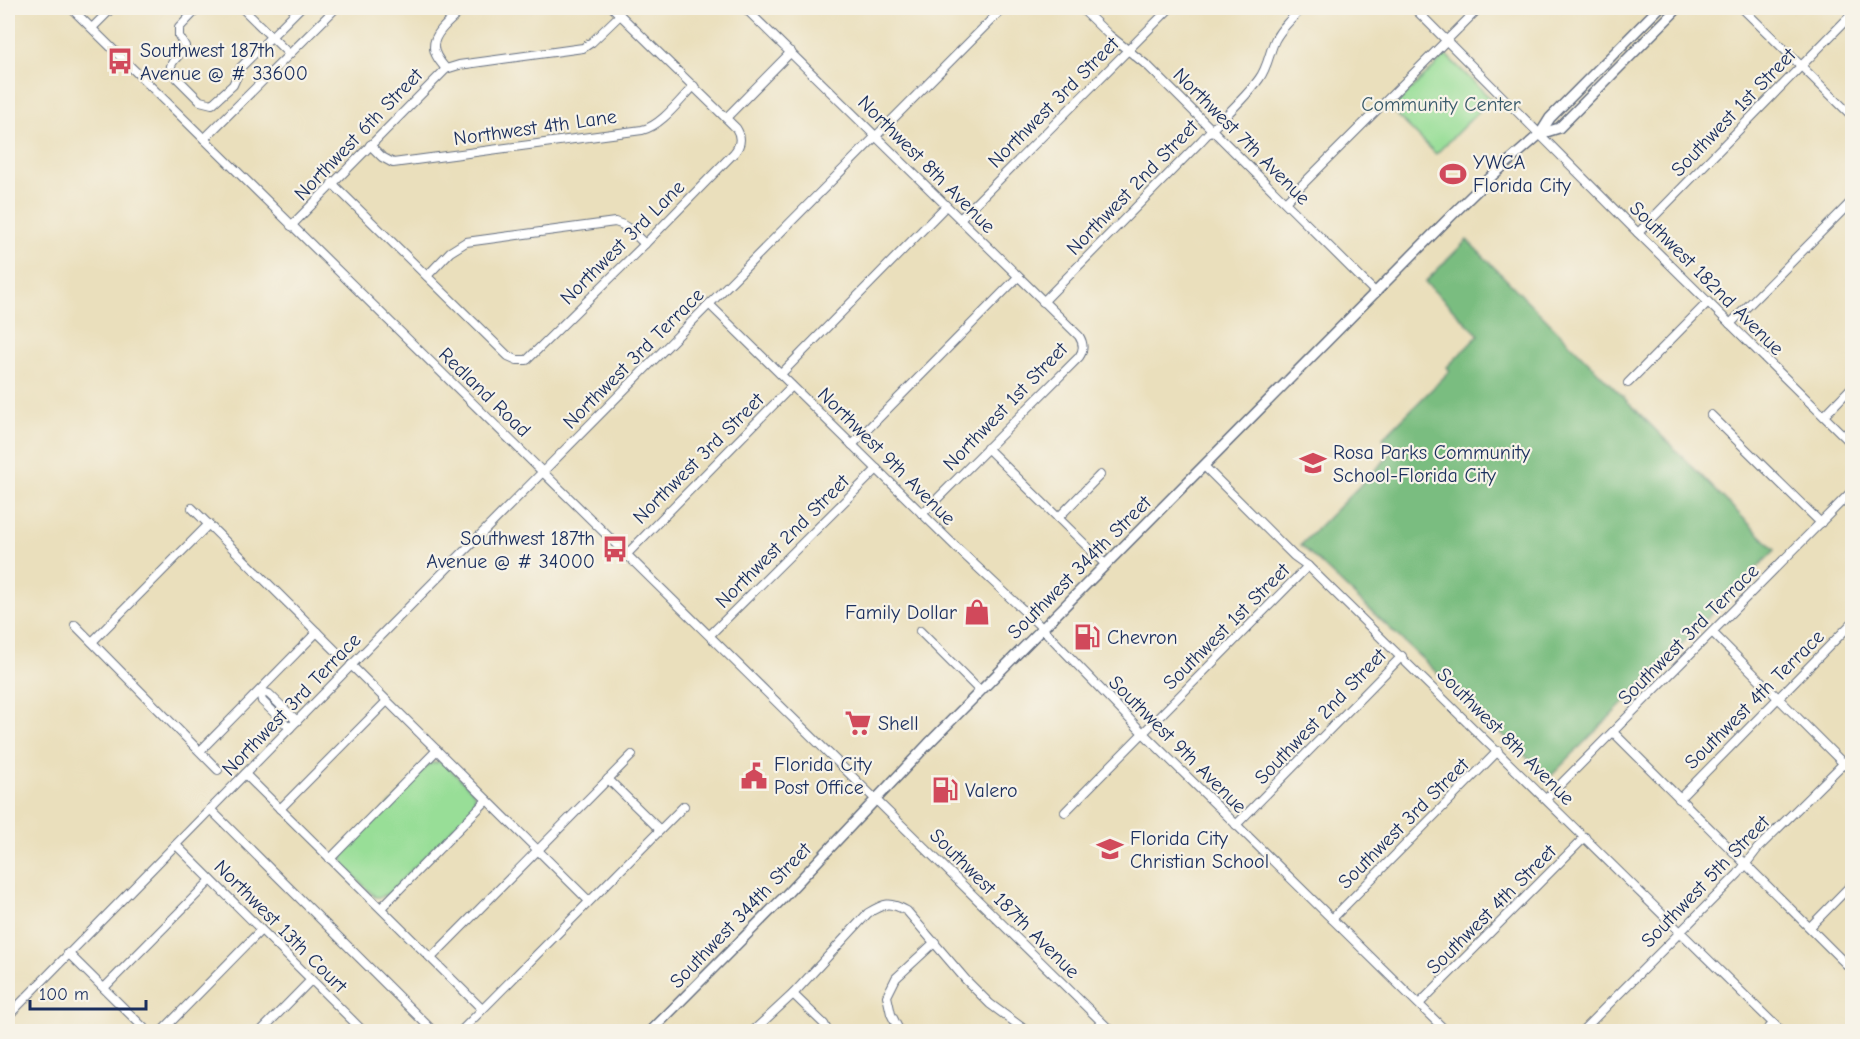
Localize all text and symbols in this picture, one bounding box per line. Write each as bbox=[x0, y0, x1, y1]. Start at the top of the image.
street label: Northwest 3rd Street bbox=[983, 31, 1124, 172]
place label: Southwest 187th Avenue @ # 33600 bbox=[140, 39, 308, 85]
street label: Southwest 1st Street bbox=[1666, 43, 1801, 181]
bus stop icon: Southwest 187th Avenue @ # 33600 bbox=[105, 46, 135, 76]
street label: Northwest 6th Street bbox=[289, 63, 428, 205]
street label: Northwest 7th Avenue bbox=[1168, 63, 1315, 210]
street label: Northwest 8th Avenue bbox=[853, 91, 1000, 238]
park label: Community Center bbox=[1361, 93, 1521, 116]
street label: Northwest 4th Lane bbox=[452, 105, 618, 150]
street label: Northwest 2nd Street bbox=[1062, 114, 1204, 260]
place label: YWCA Florida City bbox=[1473, 151, 1571, 197]
sports icon: YWCA Florida City bbox=[1438, 159, 1468, 189]
street label: Northwest 3rd Lane bbox=[555, 175, 689, 309]
street label: Southwest 182nd Avenue bbox=[1625, 196, 1789, 360]
street label: Northwest 3rd Terrace bbox=[558, 283, 709, 434]
street label: Northwest 1st Street bbox=[938, 337, 1073, 475]
street label: Redland Road bbox=[434, 343, 535, 442]
street label: Northwest 9th Avenue bbox=[813, 383, 960, 530]
street label: Northwest 3rd Street bbox=[628, 387, 769, 528]
place label: Rosa Parks Community School-Florida City bbox=[1333, 441, 1530, 487]
school or university icon: Rosa Parks Community School-Florida City bbox=[1298, 448, 1328, 478]
street label: Northwest 2nd Street bbox=[711, 469, 855, 613]
street label: Southwest 344th Street bbox=[1003, 490, 1157, 644]
place label: Southwest 187th Avenue @ # 34000 bbox=[426, 527, 595, 573]
bus stop icon: Southwest 187th Avenue @ # 34000 bbox=[600, 534, 630, 564]
street label: Southwest 1st Street bbox=[1158, 557, 1295, 694]
street label: Southwest 3rd Terrace bbox=[1613, 559, 1764, 710]
shop icon: Family Dollar bbox=[962, 597, 992, 627]
place label: Family Dollar bbox=[845, 601, 957, 624]
fuel station icon: Chevron bbox=[1072, 622, 1102, 652]
street label: Southwest 4th Terrace bbox=[1680, 625, 1829, 774]
place label: Chevron bbox=[1107, 626, 1178, 649]
street label: Northwest 3rd Terrace bbox=[217, 628, 365, 781]
street label: Southwest 2nd Street bbox=[1250, 643, 1392, 789]
street label: Southwest 8th Avenue bbox=[1432, 663, 1579, 810]
street label: Southwest 9th Avenue bbox=[1104, 671, 1251, 818]
supermarket icon: Shell bbox=[843, 708, 873, 738]
place label: Shell bbox=[878, 712, 919, 735]
street label: Southwest 3rd Street bbox=[1333, 752, 1474, 894]
place label: Florida City Post Office bbox=[774, 753, 872, 799]
public building icon: Florida City Post Office bbox=[739, 761, 769, 791]
fuel station icon: Valero bbox=[930, 775, 960, 805]
place label: Valero bbox=[965, 779, 1017, 802]
street label: Southwest 5th Street bbox=[1636, 810, 1775, 952]
street label: Southwest 187th Avenue bbox=[925, 824, 1084, 983]
place label: Florida City Christian School bbox=[1130, 827, 1269, 873]
school or university icon: Florida City Christian School bbox=[1095, 834, 1125, 864]
street label: Southwest 344th Street bbox=[665, 837, 817, 993]
street label: Southwest 4th Street bbox=[1422, 839, 1562, 979]
street label: Northwest 13th Court bbox=[209, 855, 353, 998]
scale bar bbox=[30, 973, 146, 1011]
text: 100 m bbox=[39, 984, 89, 1005]

